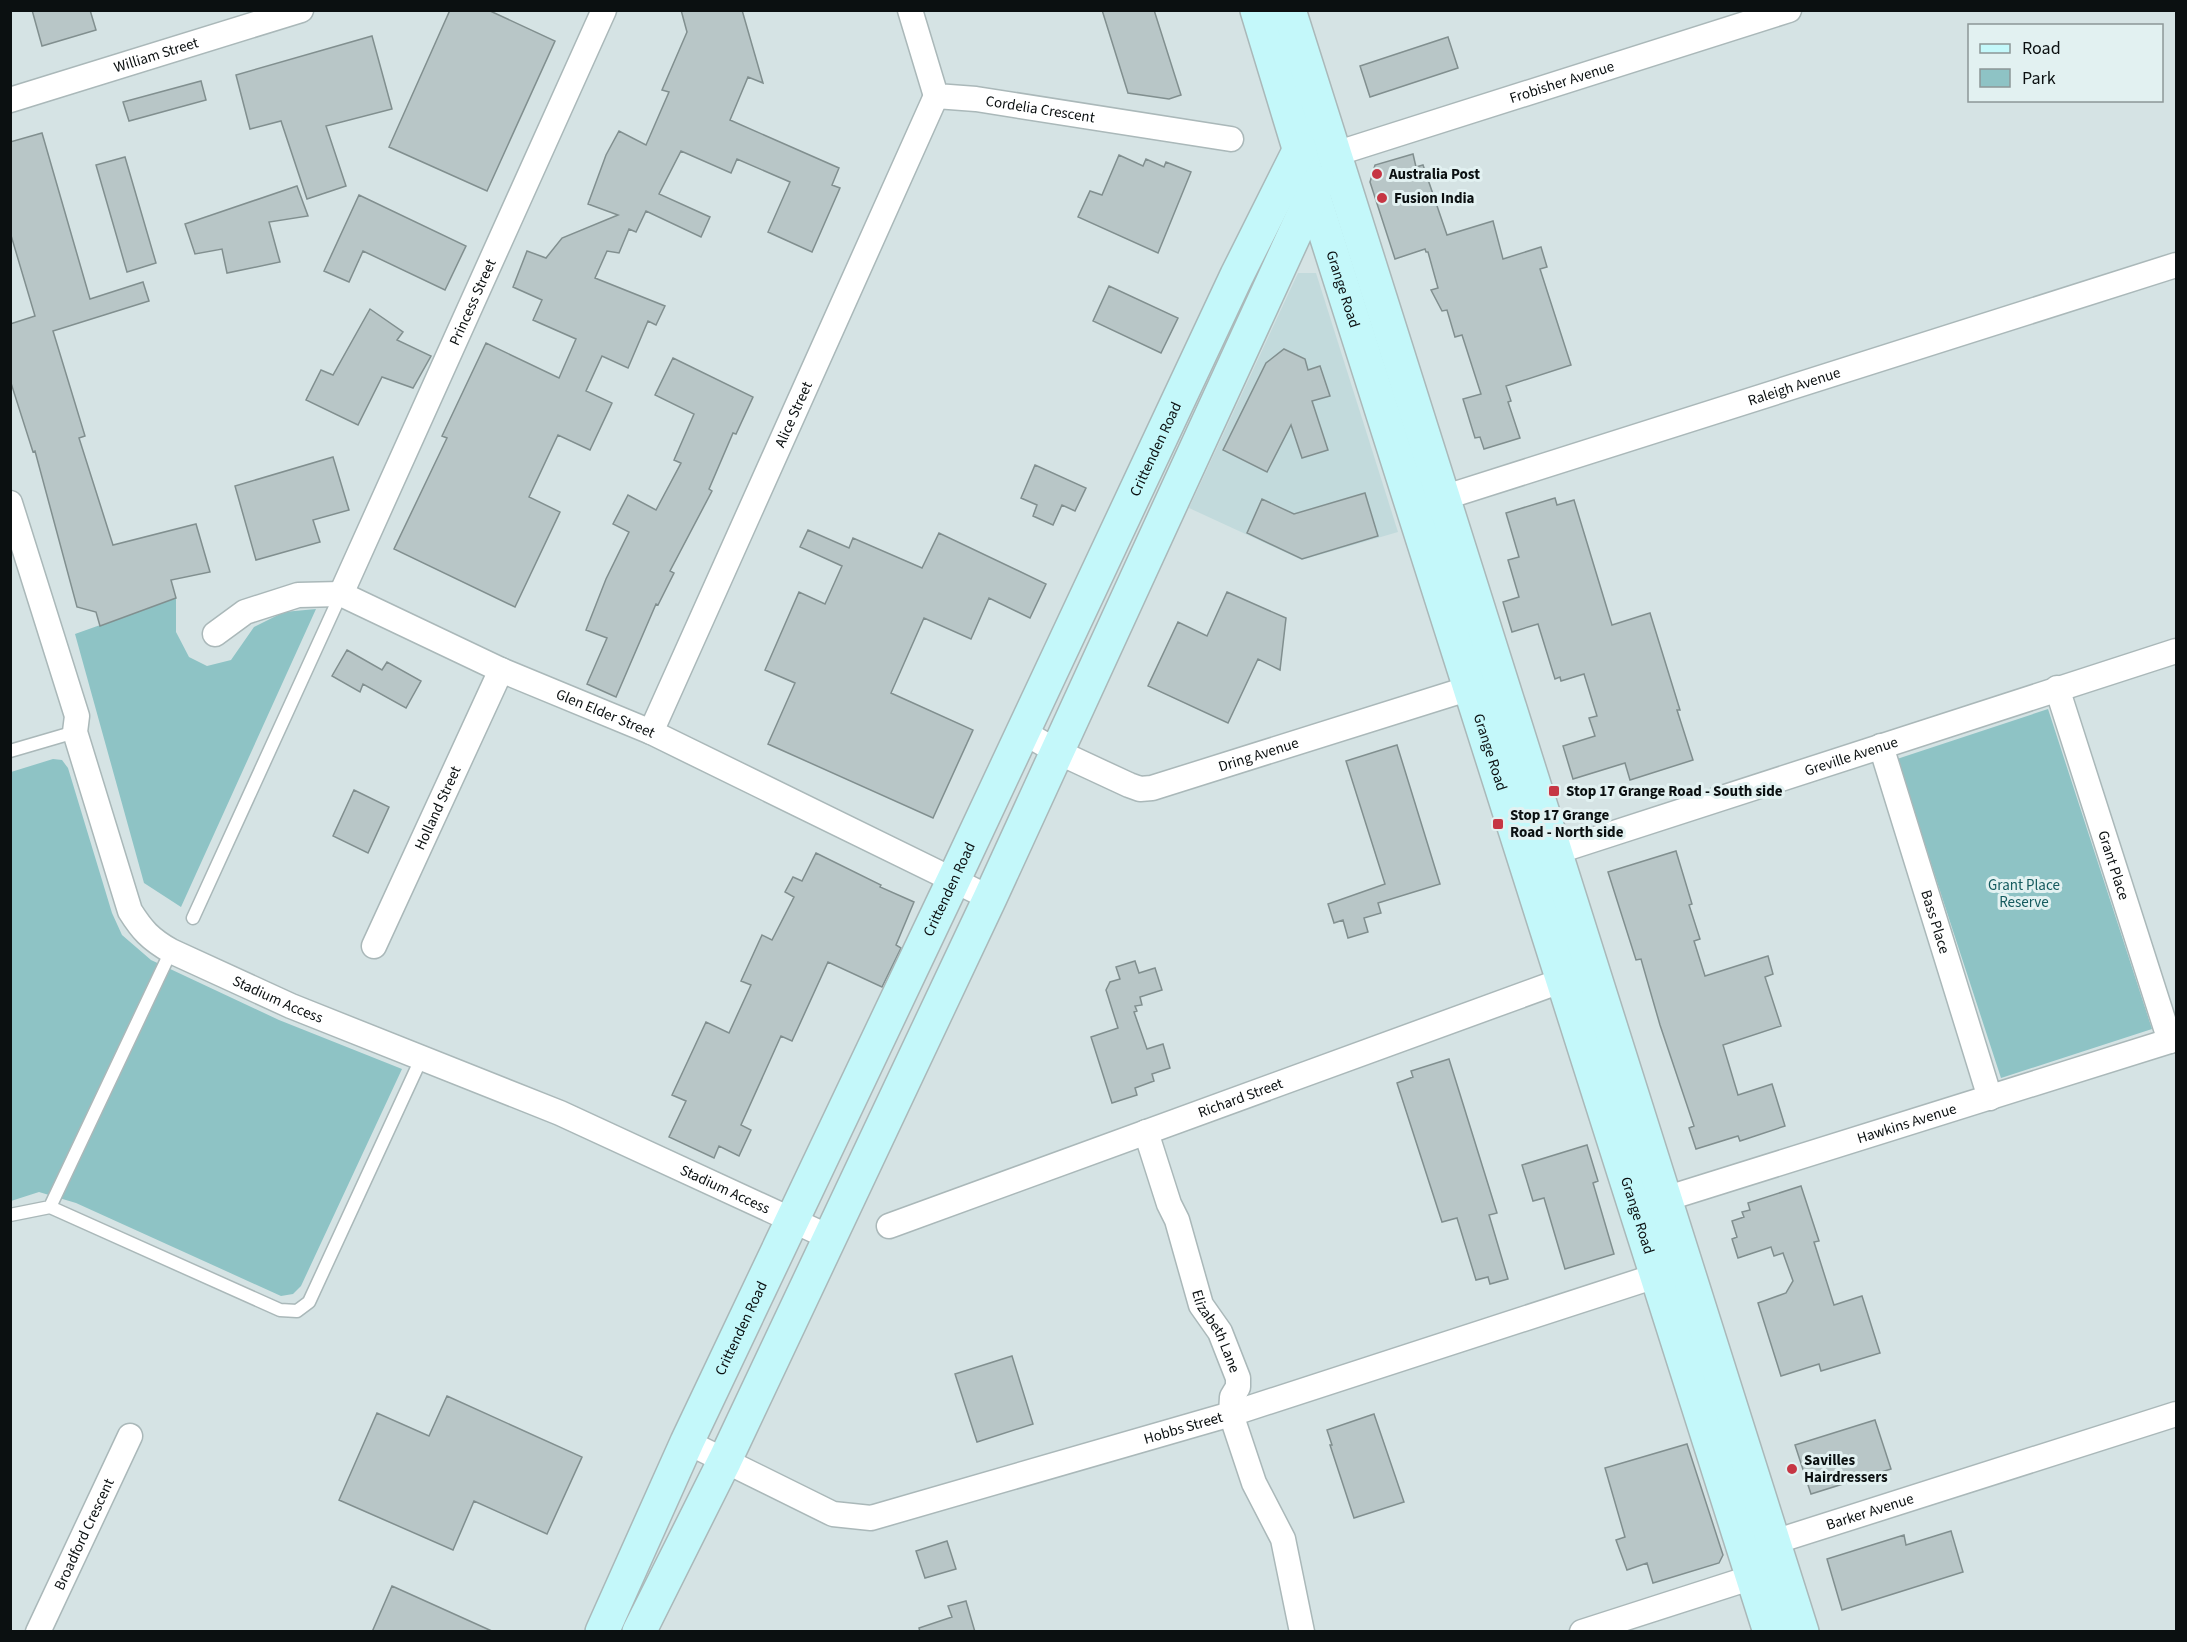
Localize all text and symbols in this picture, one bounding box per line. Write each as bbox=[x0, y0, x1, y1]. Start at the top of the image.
legend bbox=[1968, 24, 2163, 102]
street label: William Street bbox=[111, 32, 201, 78]
text: Road bbox=[2022, 36, 2061, 61]
street label: Frobisher Avenue bbox=[1507, 56, 1617, 108]
text: Park bbox=[2022, 66, 2056, 91]
street label: Cordelia Crescent bbox=[984, 90, 1096, 128]
place label: Australia Post bbox=[1388, 164, 1480, 185]
marker: Australia Post bbox=[1370, 167, 1384, 181]
place label: Fusion India bbox=[1394, 188, 1475, 209]
marker: Fusion India bbox=[1375, 191, 1389, 205]
street label: Grange Road bbox=[1321, 248, 1365, 330]
street label: Princess Street bbox=[444, 256, 501, 349]
street label: Raleigh Avenue bbox=[1745, 362, 1843, 411]
street label: Alice Street bbox=[769, 378, 817, 451]
street label: Crittenden Road bbox=[1124, 398, 1187, 500]
street label: Glen Elder Street bbox=[553, 683, 659, 743]
street label: Grange Road bbox=[1468, 711, 1512, 793]
street label: Greville Avenue bbox=[1802, 731, 1900, 781]
street label: Dring Avenue bbox=[1216, 732, 1301, 777]
street label: Holland Street bbox=[409, 762, 466, 853]
place label: Stop 17 Grange Road - South side bbox=[1566, 781, 1783, 802]
marker: Stop 17 Grange Road - South side bbox=[1547, 784, 1561, 798]
place label: Stop 17 Grange Road - North side bbox=[1510, 805, 1624, 843]
marker: Stop 17 Grange Road - North side bbox=[1491, 817, 1505, 831]
street label: Grant Place bbox=[2093, 828, 2135, 903]
street label: Crittenden Road bbox=[918, 839, 980, 940]
park label: Grant Place Reserve bbox=[1988, 875, 2060, 913]
street label: Bass Place bbox=[1916, 887, 1955, 956]
street label: Stadium Access bbox=[229, 970, 326, 1028]
street label: Richard Street bbox=[1195, 1073, 1286, 1123]
street label: Hawkins Avenue bbox=[1854, 1098, 1959, 1149]
street label: Stadium Access bbox=[677, 1159, 773, 1219]
street label: Grange Road bbox=[1615, 1174, 1660, 1257]
street label: Crittenden Road bbox=[710, 1278, 772, 1379]
street label: Elizabeth Lane bbox=[1187, 1287, 1245, 1376]
street label: Hobbs Street bbox=[1141, 1406, 1225, 1449]
place label: Savilles Hairdressers bbox=[1804, 1450, 1888, 1488]
marker: Savilles Hairdressers bbox=[1785, 1462, 1799, 1476]
street label: Broadford Crescent bbox=[49, 1475, 119, 1594]
street label: Barker Avenue bbox=[1823, 1488, 1916, 1535]

